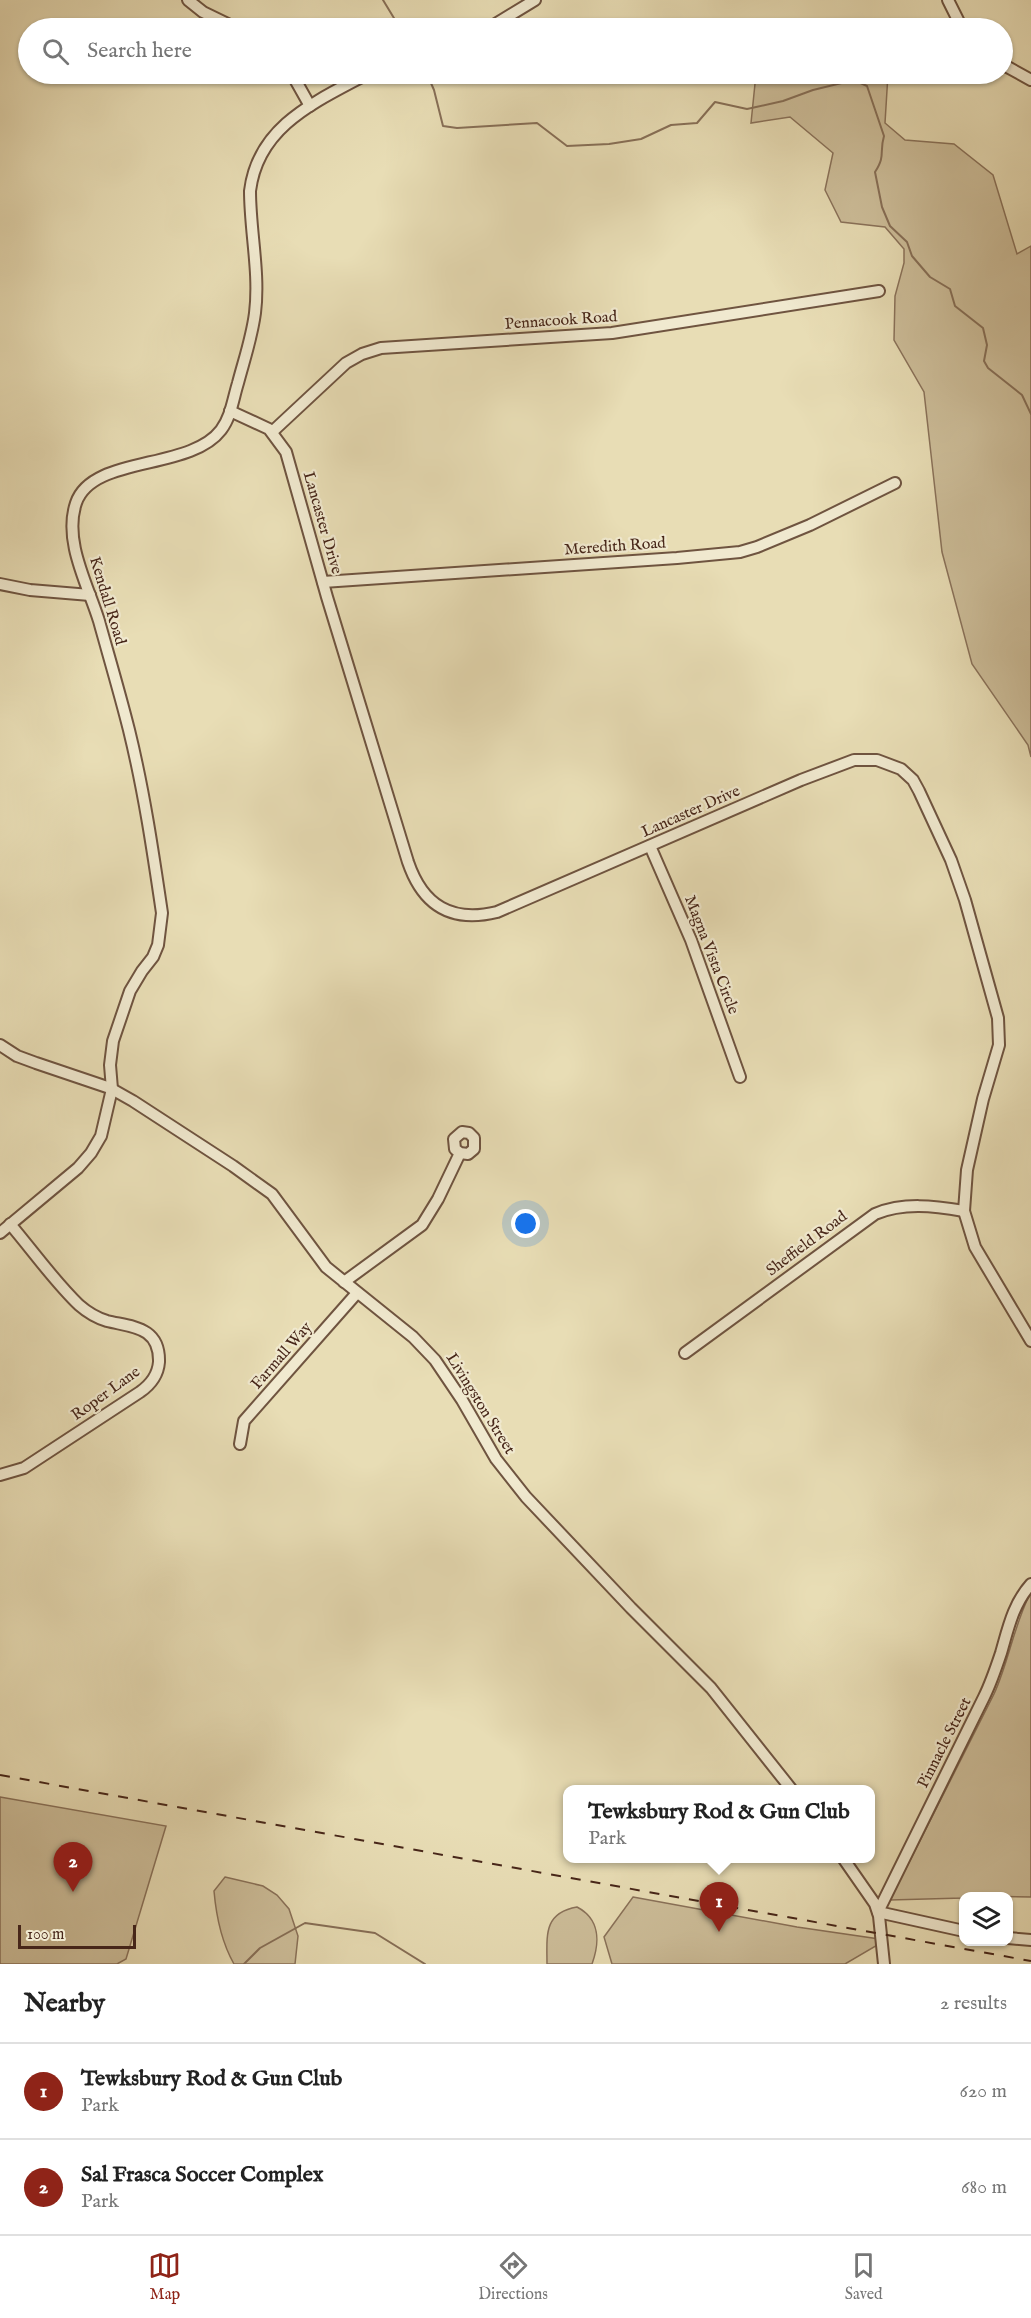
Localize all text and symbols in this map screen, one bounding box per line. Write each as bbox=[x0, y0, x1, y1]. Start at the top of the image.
search box bbox=[18, 18, 1013, 84]
icon: search bbox=[39, 35, 72, 68]
text: Search here bbox=[87, 37, 192, 65]
street label: Pennacook Road bbox=[504, 307, 618, 335]
street label: Lancaster Drive bbox=[298, 469, 346, 577]
street label: Meredith Road bbox=[563, 533, 667, 561]
street label: Kendall Road bbox=[84, 554, 130, 648]
street label: Lancaster Drive bbox=[639, 781, 743, 843]
street label: Magna Vista Circle bbox=[679, 893, 743, 1017]
street label: Sheffield Road bbox=[762, 1207, 852, 1281]
your location bbox=[511, 1209, 540, 1238]
street label: Farmall Way bbox=[247, 1318, 317, 1394]
street label: Livingston Street bbox=[441, 1350, 519, 1459]
street label: Roper Lane bbox=[68, 1362, 144, 1426]
street label: Pinnacle Street bbox=[914, 1694, 977, 1792]
popup bbox=[563, 1785, 875, 1863]
text: Tewksbury Rod & Gun Club bbox=[588, 1798, 850, 1826]
text: Park bbox=[588, 1826, 626, 1851]
pin: 2 bbox=[54, 1842, 92, 1892]
pin: 1 bbox=[700, 1882, 738, 1932]
map controls bbox=[959, 1892, 1013, 1946]
button: layers bbox=[959, 1892, 1013, 1946]
scale bar bbox=[18, 1922, 136, 1950]
text: 100 m bbox=[27, 1925, 64, 1945]
text: Nearby bbox=[24, 1987, 105, 2020]
text: 2 results bbox=[940, 1991, 1007, 2016]
text: Tewksbury Rod & Gun Club bbox=[81, 2065, 342, 2093]
text: 1 bbox=[40, 2079, 47, 2104]
text: 620 m bbox=[960, 2079, 1007, 2104]
text: Park bbox=[81, 2093, 119, 2118]
text: Sal Frasca Soccer Complex bbox=[81, 2161, 324, 2189]
text: 2 bbox=[39, 2175, 48, 2200]
text: 680 m bbox=[961, 2175, 1007, 2200]
text: Park bbox=[81, 2189, 119, 2214]
tab: Map bbox=[148, 2249, 181, 2305]
tab: Directions bbox=[478, 2249, 548, 2305]
tab: Saved bbox=[845, 2249, 883, 2305]

